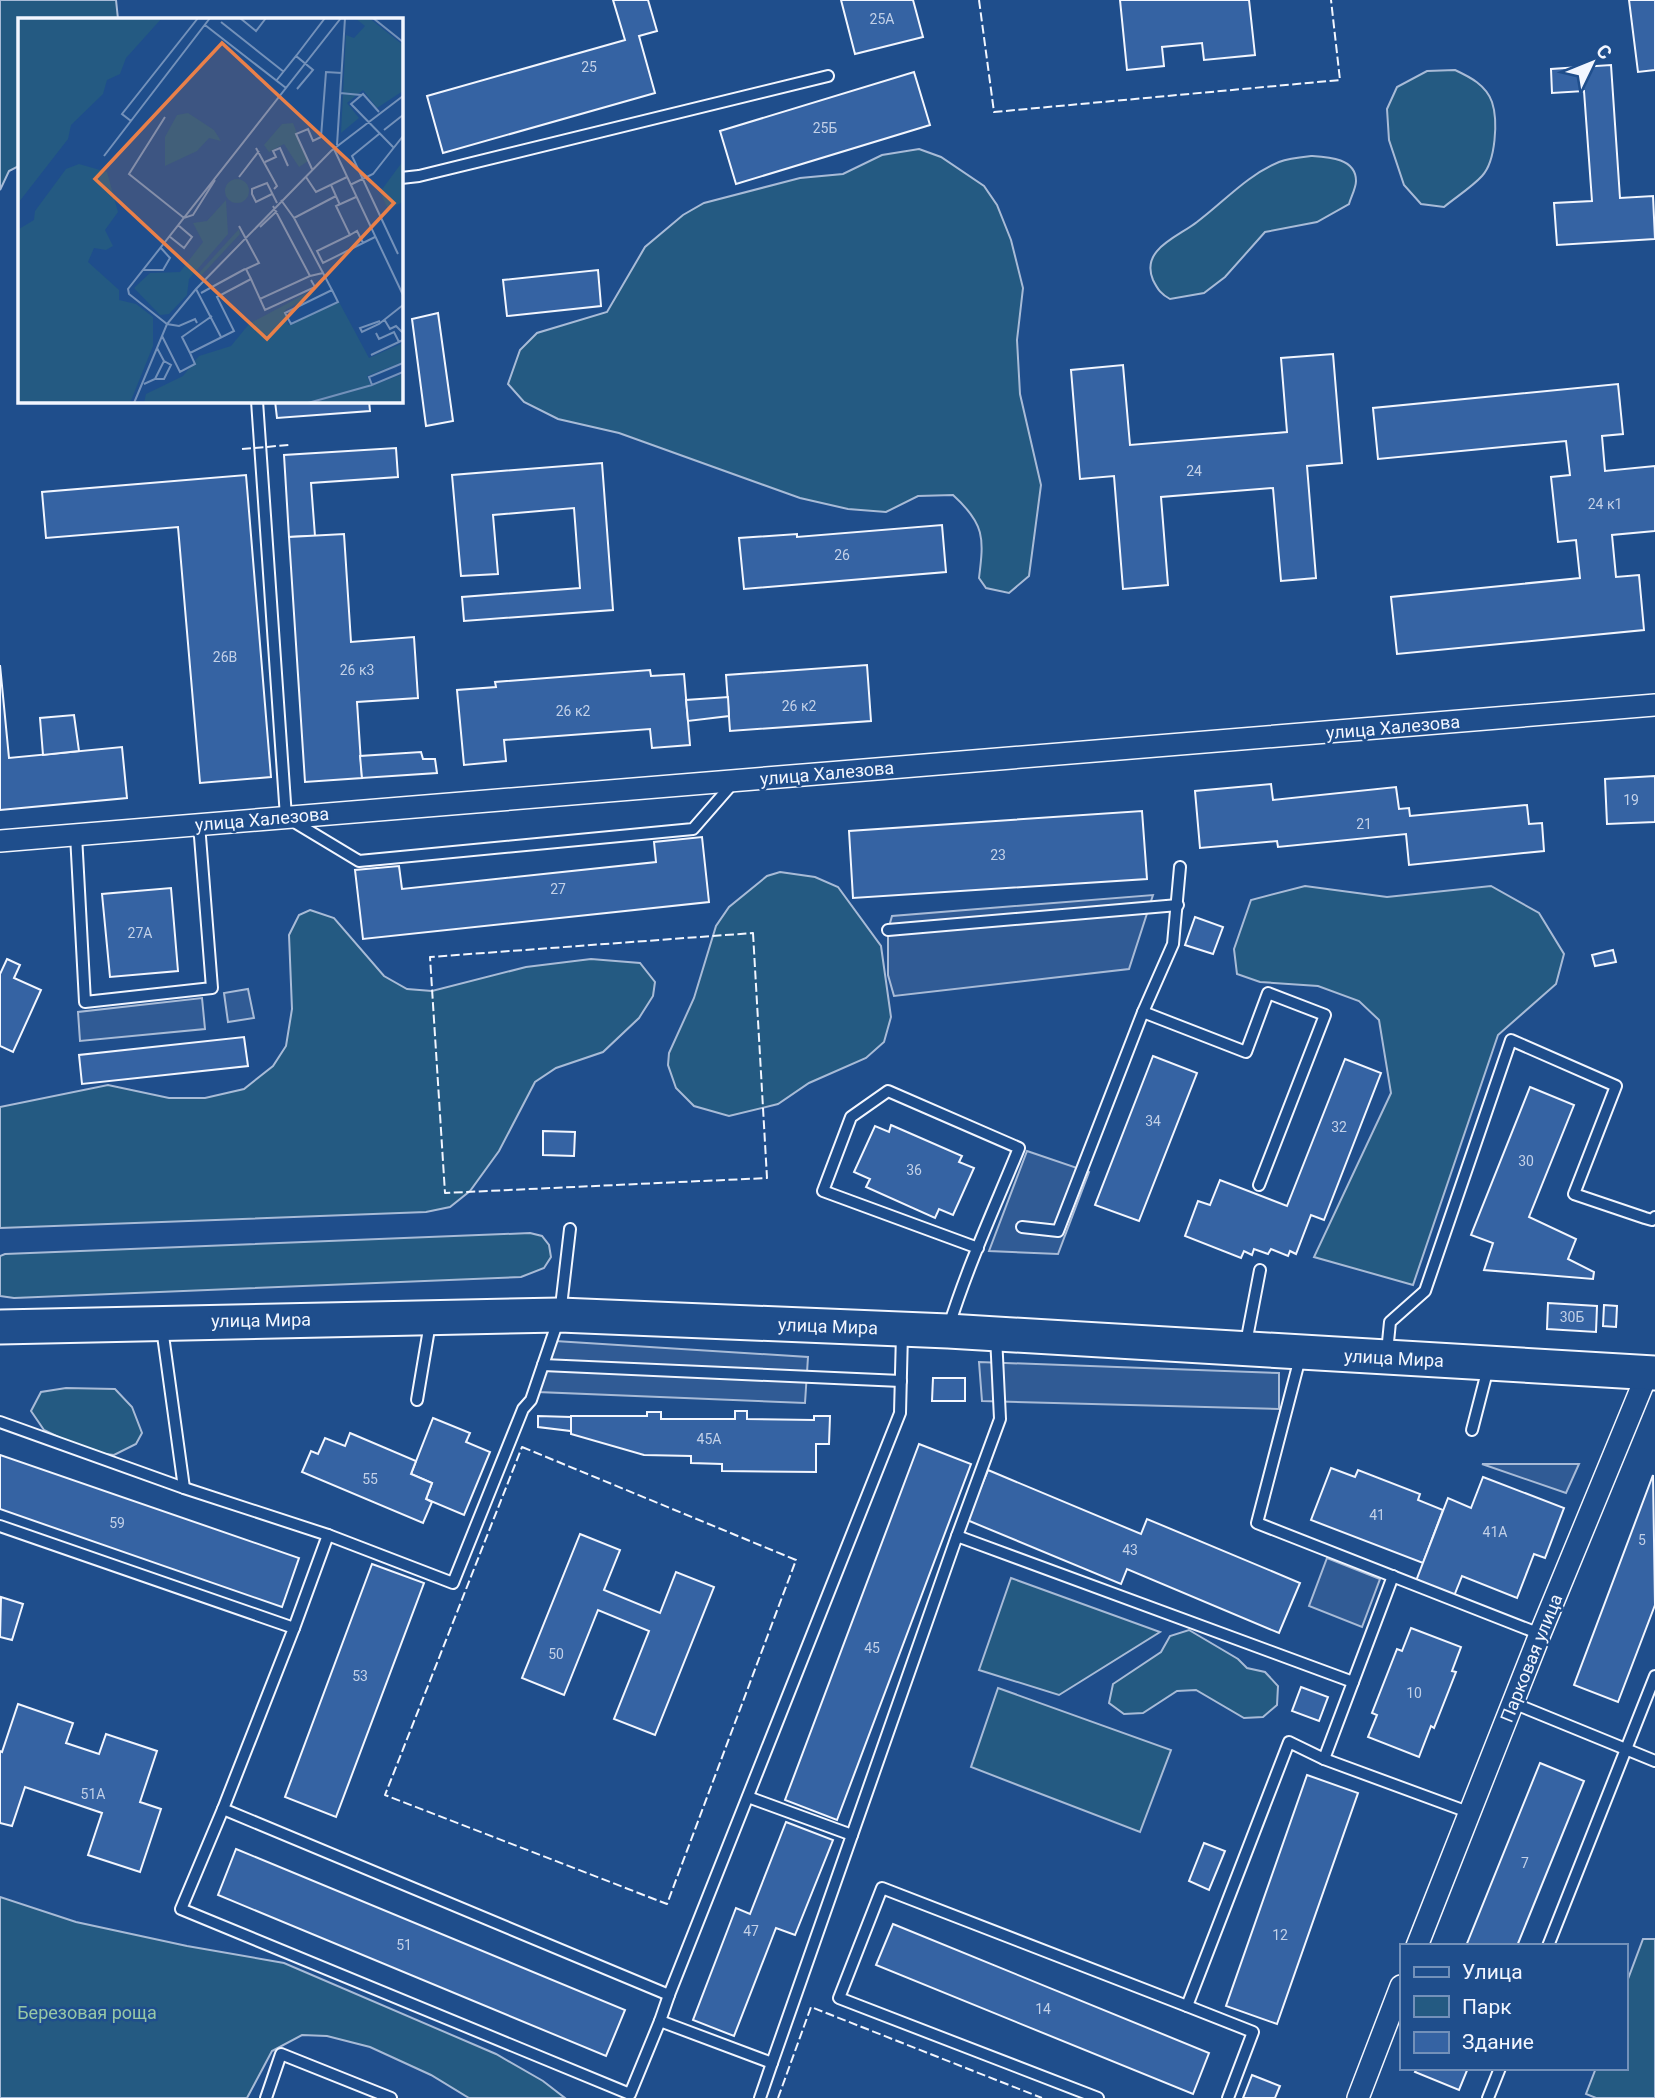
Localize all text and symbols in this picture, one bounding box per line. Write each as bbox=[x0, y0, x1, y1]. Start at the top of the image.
house number: 25А bbox=[870, 11, 894, 27]
inset map bbox=[18, 18, 402, 402]
north arrow bbox=[1557, 28, 1627, 98]
text: С bbox=[1591, 39, 1617, 64]
house number: 25 bbox=[581, 59, 597, 75]
house number: 25Б bbox=[813, 120, 837, 136]
house number: 24 bbox=[1186, 463, 1202, 479]
house number: 24 к1 bbox=[1588, 496, 1622, 512]
house number: 26 bbox=[834, 547, 850, 563]
house number: 26В bbox=[213, 649, 237, 665]
house number: 26 к3 bbox=[340, 662, 374, 678]
house number: 26 к2 bbox=[782, 698, 816, 714]
house number: 26 к2 bbox=[556, 703, 590, 719]
street label: улица Халезова bbox=[1325, 711, 1461, 743]
street label: улица Халезова bbox=[759, 757, 895, 789]
house number: 19 bbox=[1623, 792, 1639, 808]
street label: улица Халезова bbox=[194, 803, 330, 835]
house number: 21 bbox=[1356, 816, 1372, 832]
house number: 23 bbox=[990, 847, 1006, 863]
house number: 27 bbox=[550, 881, 566, 897]
house number: 27А bbox=[128, 925, 152, 941]
house number: 34 bbox=[1145, 1113, 1161, 1129]
house number: 32 bbox=[1331, 1119, 1347, 1135]
house number: 30 bbox=[1518, 1153, 1534, 1169]
house number: 36 bbox=[906, 1162, 922, 1178]
street label: улица Мира bbox=[211, 1309, 311, 1331]
house number: 30Б bbox=[1560, 1309, 1584, 1325]
street label: улица Мира bbox=[778, 1314, 878, 1338]
street label: улица Мира bbox=[1344, 1345, 1444, 1371]
house number: 45А bbox=[697, 1431, 721, 1447]
house number: 55 bbox=[362, 1471, 378, 1487]
house number: 41 bbox=[1369, 1507, 1385, 1523]
house number: 59 bbox=[109, 1515, 125, 1531]
house number: 41А bbox=[1483, 1524, 1507, 1540]
house number: 5 bbox=[1638, 1532, 1646, 1548]
house number: 43 bbox=[1122, 1542, 1138, 1558]
street label: Парковая улица bbox=[1496, 1591, 1566, 1725]
house number: 45 bbox=[864, 1640, 880, 1656]
house number: 50 bbox=[548, 1646, 564, 1662]
house number: 53 bbox=[352, 1668, 368, 1684]
house number: 10 bbox=[1406, 1685, 1422, 1701]
house number: 51А bbox=[81, 1786, 105, 1802]
house number: 7 bbox=[1521, 1855, 1529, 1871]
house number: 47 bbox=[743, 1923, 759, 1939]
house number: 12 bbox=[1272, 1927, 1288, 1943]
house number: 51 bbox=[396, 1937, 412, 1953]
legend bbox=[1400, 1944, 1627, 2070]
text: Улица bbox=[1462, 1960, 1523, 1984]
text: Парк bbox=[1462, 1995, 1512, 2019]
house number: 14 bbox=[1035, 2001, 1051, 2017]
park label: Березовая роща bbox=[17, 2002, 157, 2023]
text: Здание bbox=[1462, 2030, 1534, 2054]

